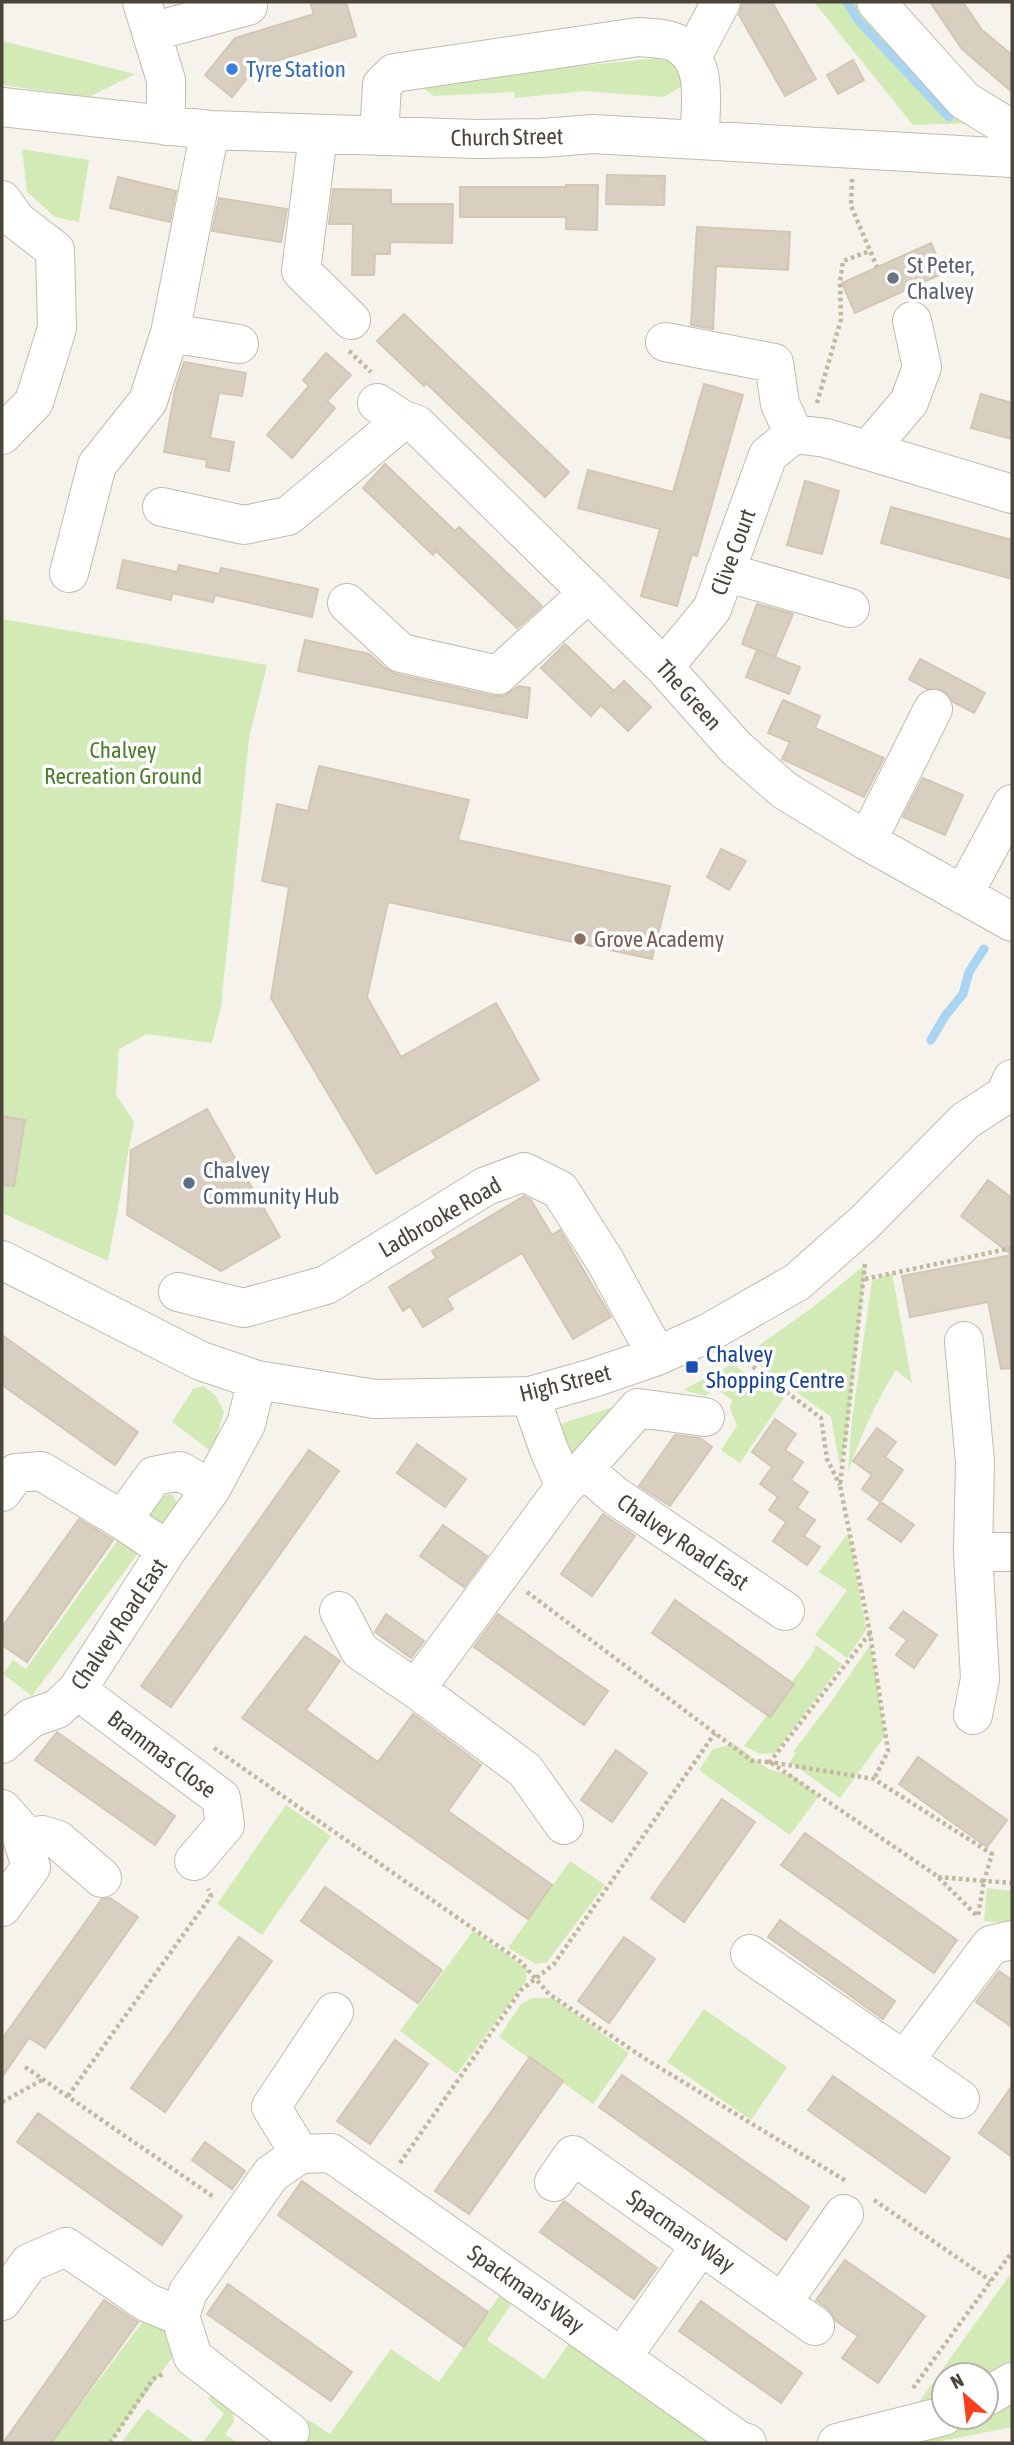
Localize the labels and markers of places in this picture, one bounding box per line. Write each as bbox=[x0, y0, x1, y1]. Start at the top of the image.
place label: Tyre Station bbox=[246, 56, 346, 82]
marker: Tyre Station bbox=[224, 61, 240, 77]
place label: St Peter, Chalvey bbox=[907, 252, 974, 304]
marker: St Peter, Chalvey bbox=[885, 270, 901, 286]
place label: Grove Academy bbox=[594, 926, 724, 952]
marker: Grove Academy bbox=[572, 931, 588, 947]
place label: Chalvey Community Hub bbox=[203, 1157, 339, 1209]
marker: Chalvey Community Hub bbox=[181, 1175, 197, 1191]
place label: Chalvey Shopping Centre bbox=[706, 1341, 845, 1393]
marker: Chalvey Shopping Centre bbox=[684, 1359, 700, 1375]

